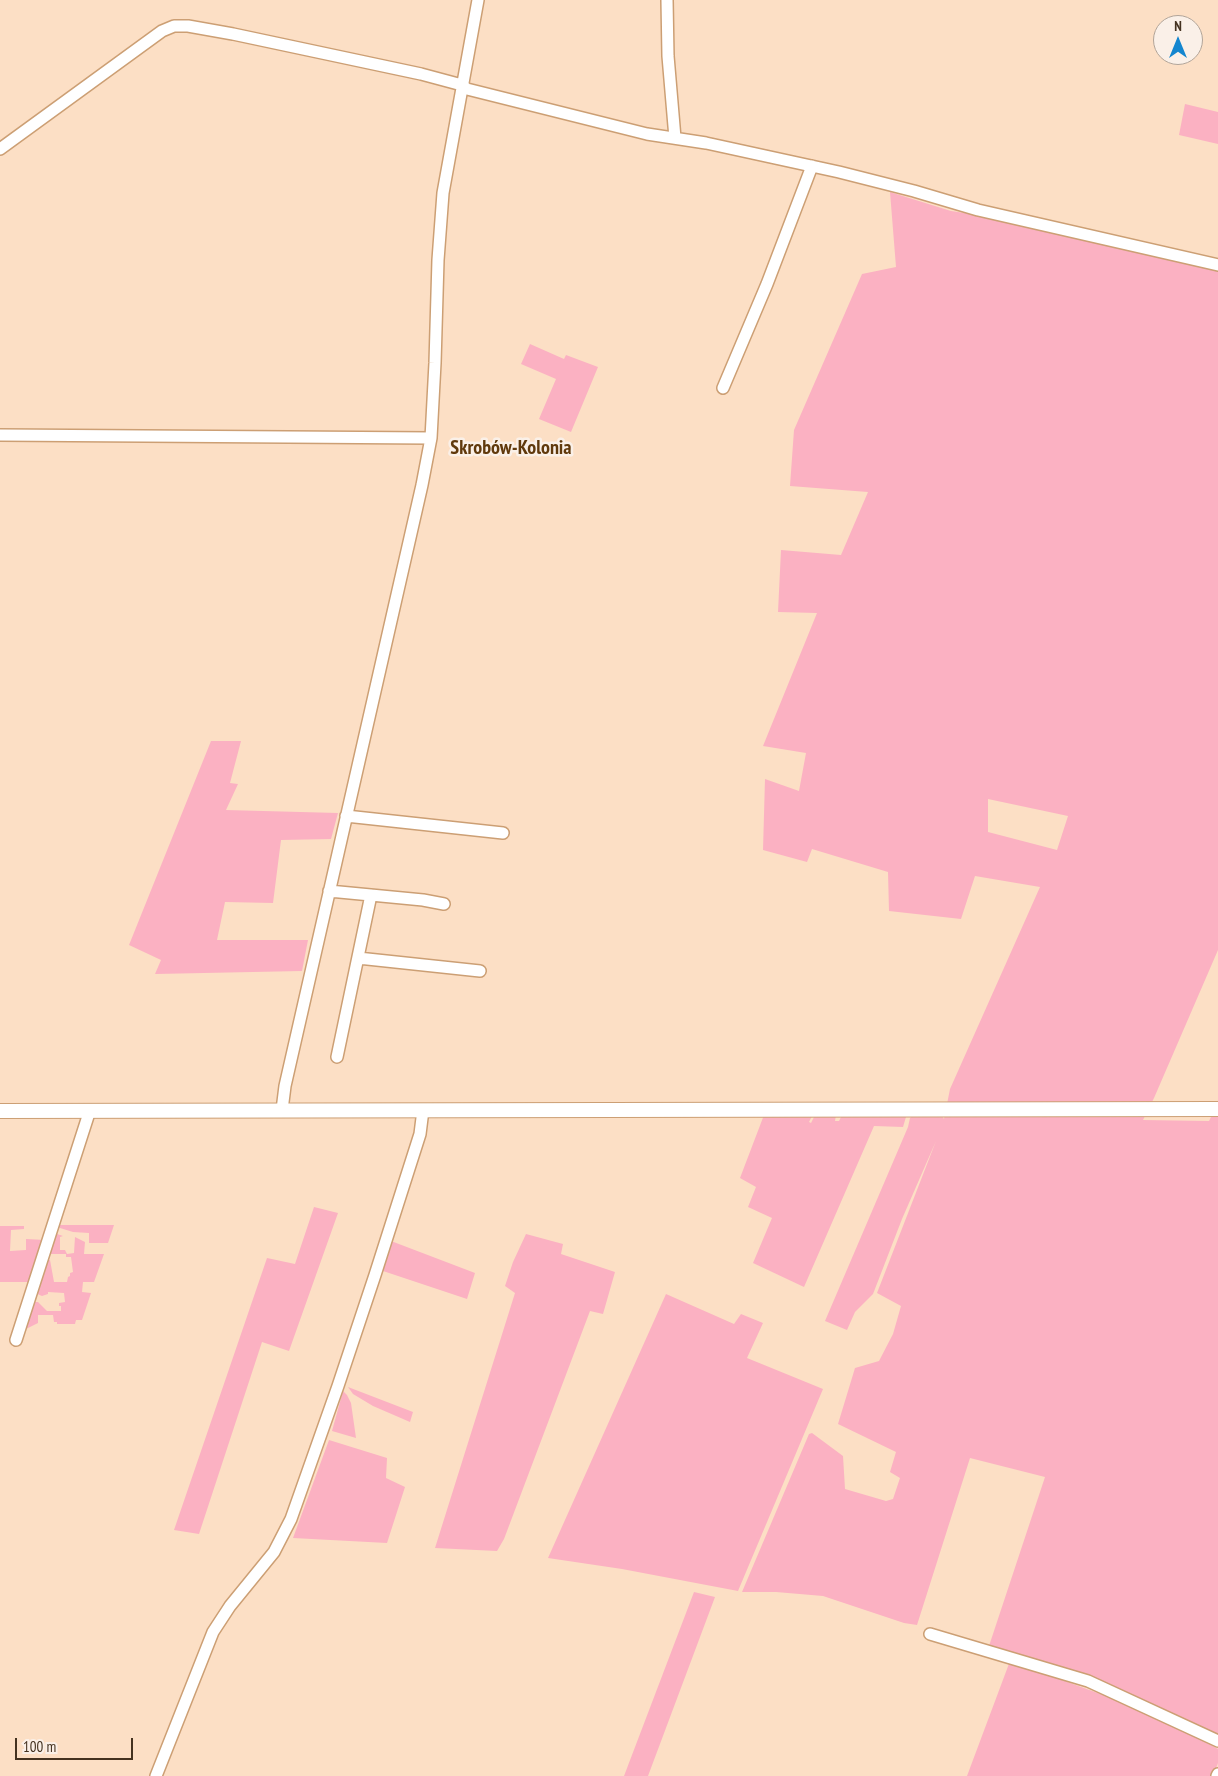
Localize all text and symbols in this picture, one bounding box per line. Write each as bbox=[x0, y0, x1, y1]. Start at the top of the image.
north arrow bbox=[1153, 15, 1203, 65]
text: N bbox=[1174, 17, 1182, 35]
district label: Skrobów-Kolonia bbox=[450, 436, 572, 460]
scale bar bbox=[18, 1728, 135, 1760]
text: 100 m bbox=[23, 1737, 56, 1756]

